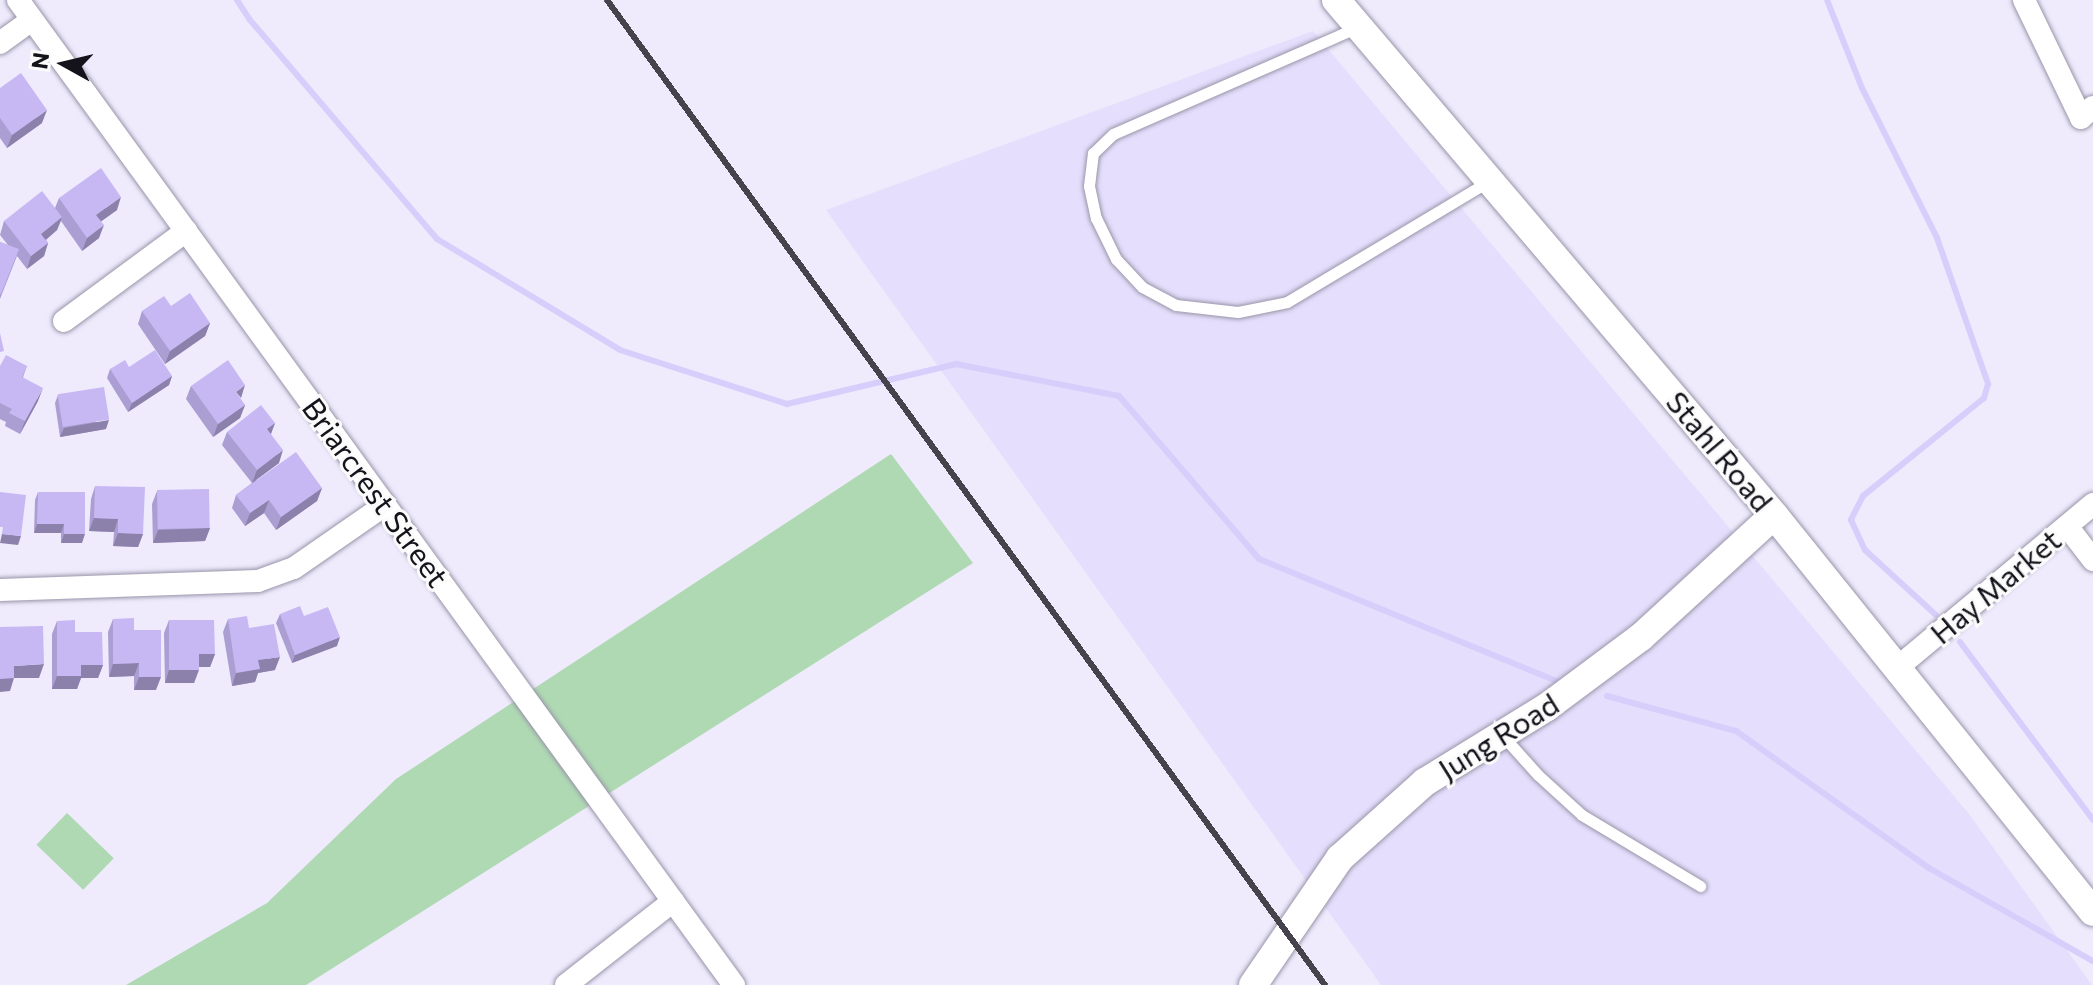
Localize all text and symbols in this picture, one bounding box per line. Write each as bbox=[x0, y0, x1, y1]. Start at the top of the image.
north arrow bbox=[24, 24, 104, 104]
text: N bbox=[25, 51, 54, 71]
street label: Stahl Road bbox=[1659, 384, 1781, 518]
street label: Briarcrest Street bbox=[295, 391, 457, 593]
street label: Hay Market bbox=[1923, 521, 2067, 651]
street label: Jung Road bbox=[1431, 685, 1565, 787]

